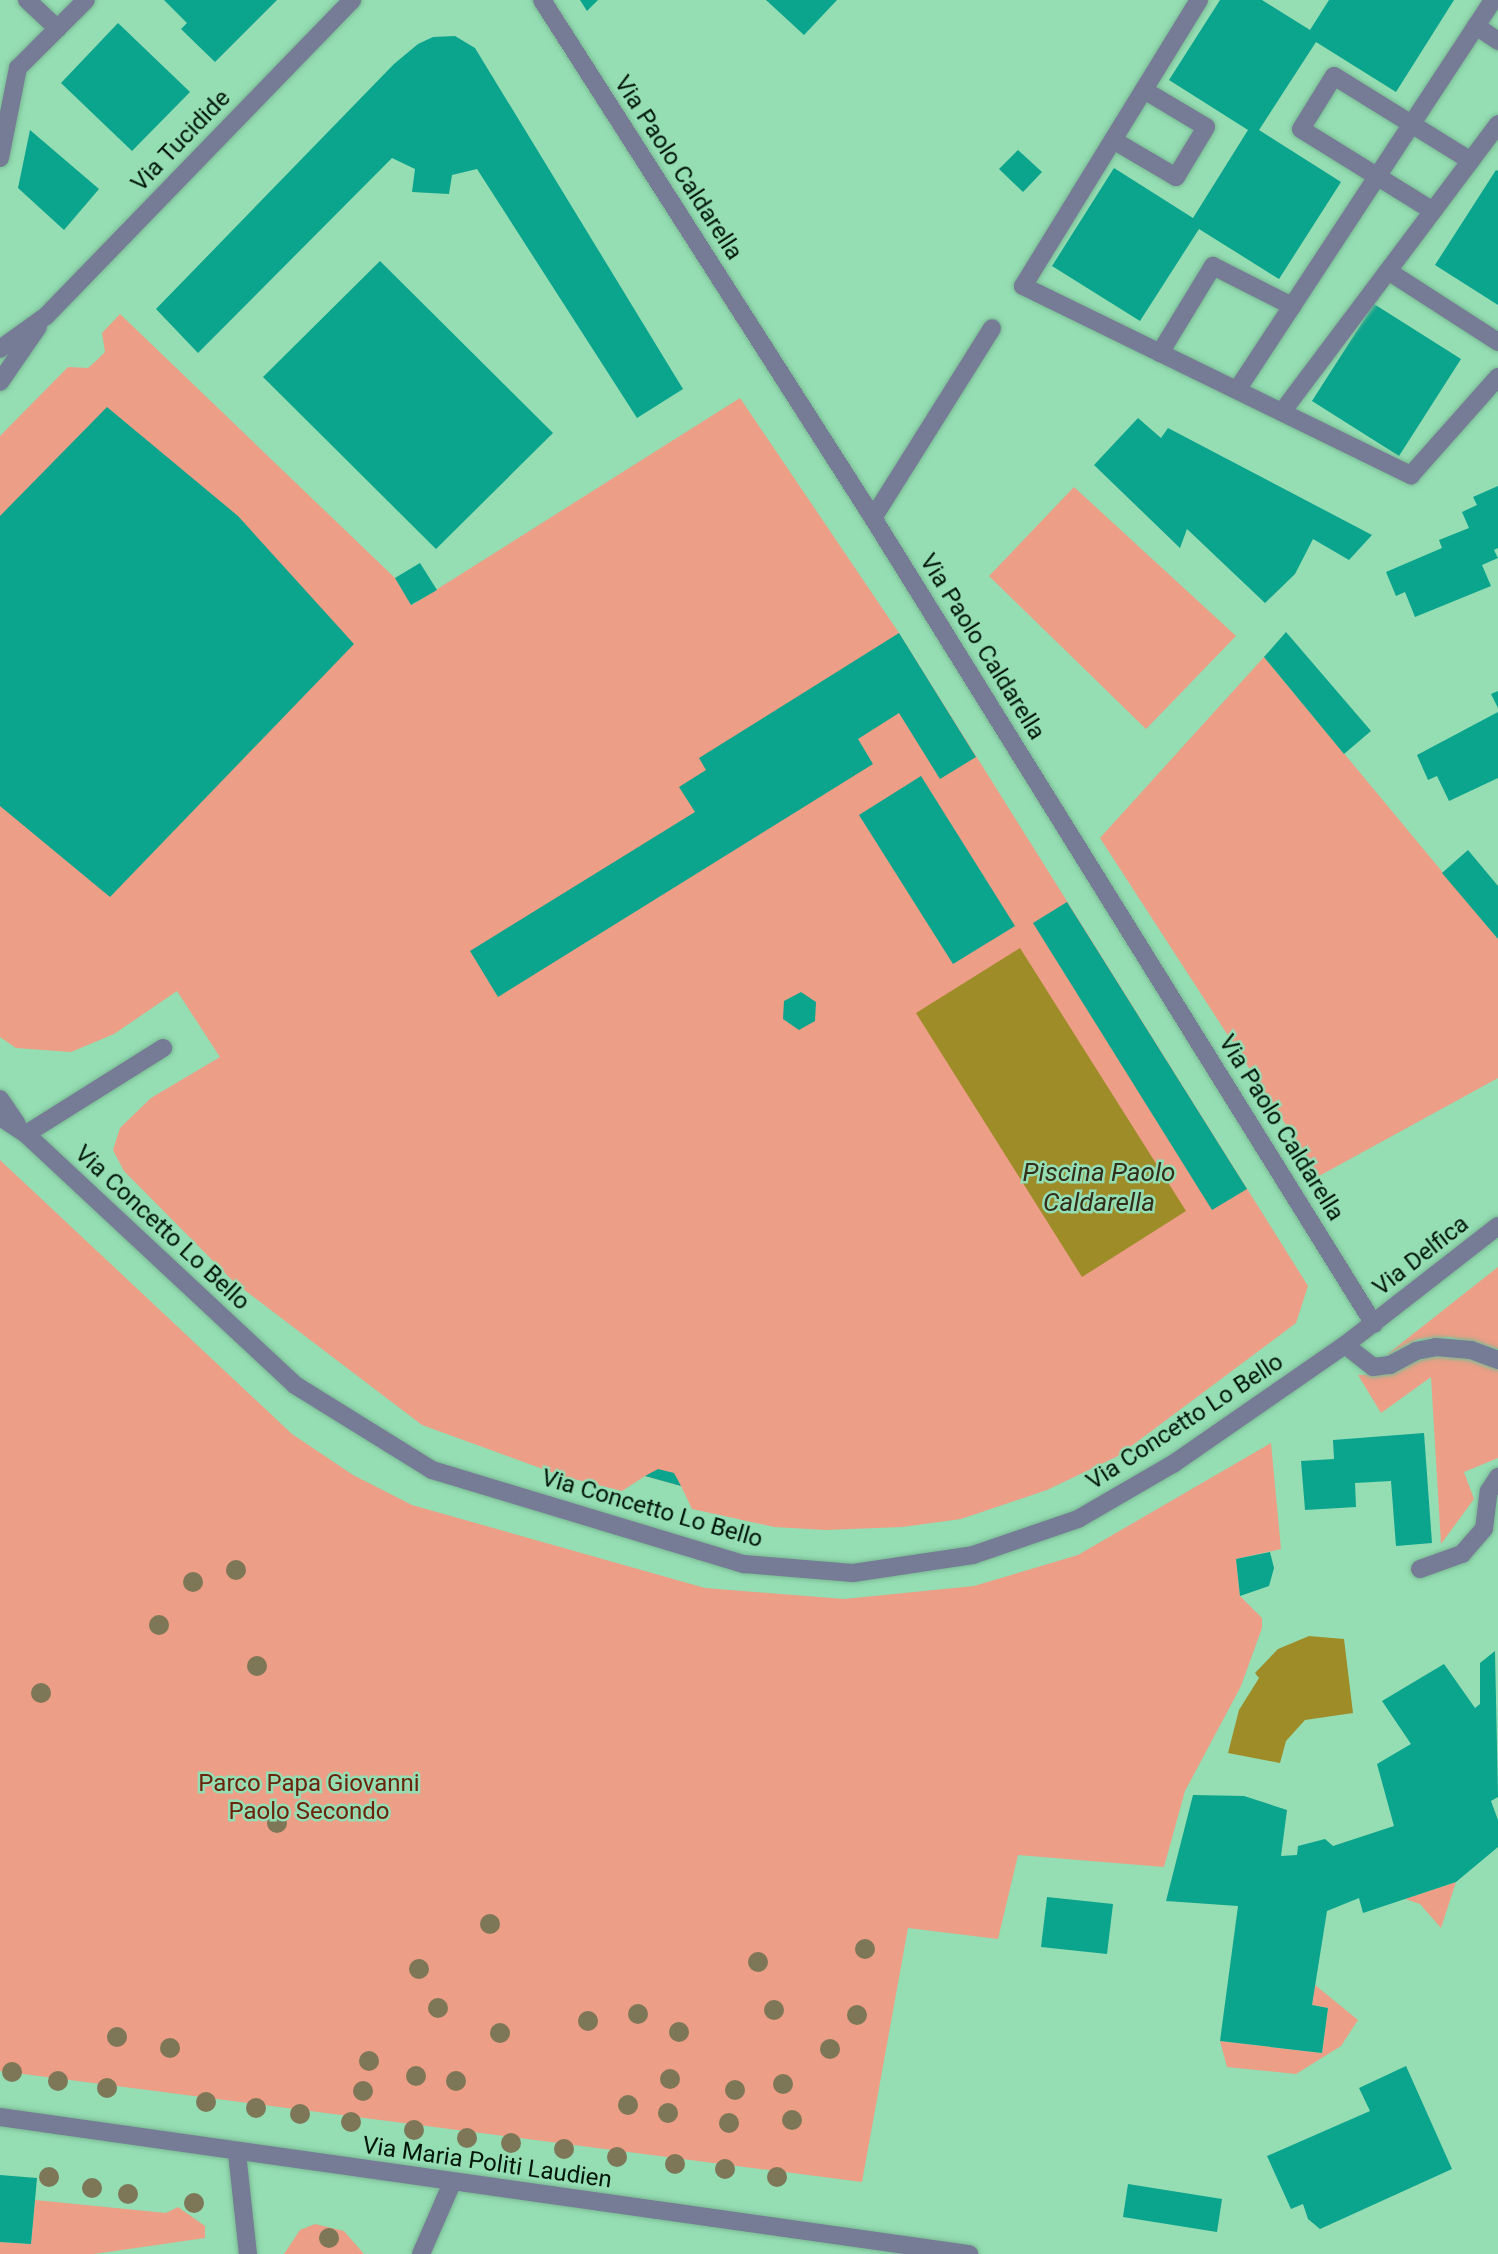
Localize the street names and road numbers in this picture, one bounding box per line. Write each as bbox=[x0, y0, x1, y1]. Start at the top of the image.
street label: Via Paolo Caldarella bbox=[608, 70, 748, 266]
street label: Via Tucidide bbox=[125, 84, 237, 198]
street label: Via Paolo Caldarella bbox=[913, 549, 1051, 745]
street label: Via Paolo Caldarella bbox=[1212, 1030, 1350, 1226]
street label: Via Concetto Lo Bello bbox=[69, 1139, 255, 1317]
street label: Via Delfica bbox=[1367, 1210, 1475, 1302]
street label: Via Concetto Lo Bello bbox=[1081, 1348, 1289, 1496]
street label: Via Concetto Lo Bello bbox=[538, 1464, 766, 1554]
street label: Via Maria Politi Laudien bbox=[360, 2131, 614, 2195]

